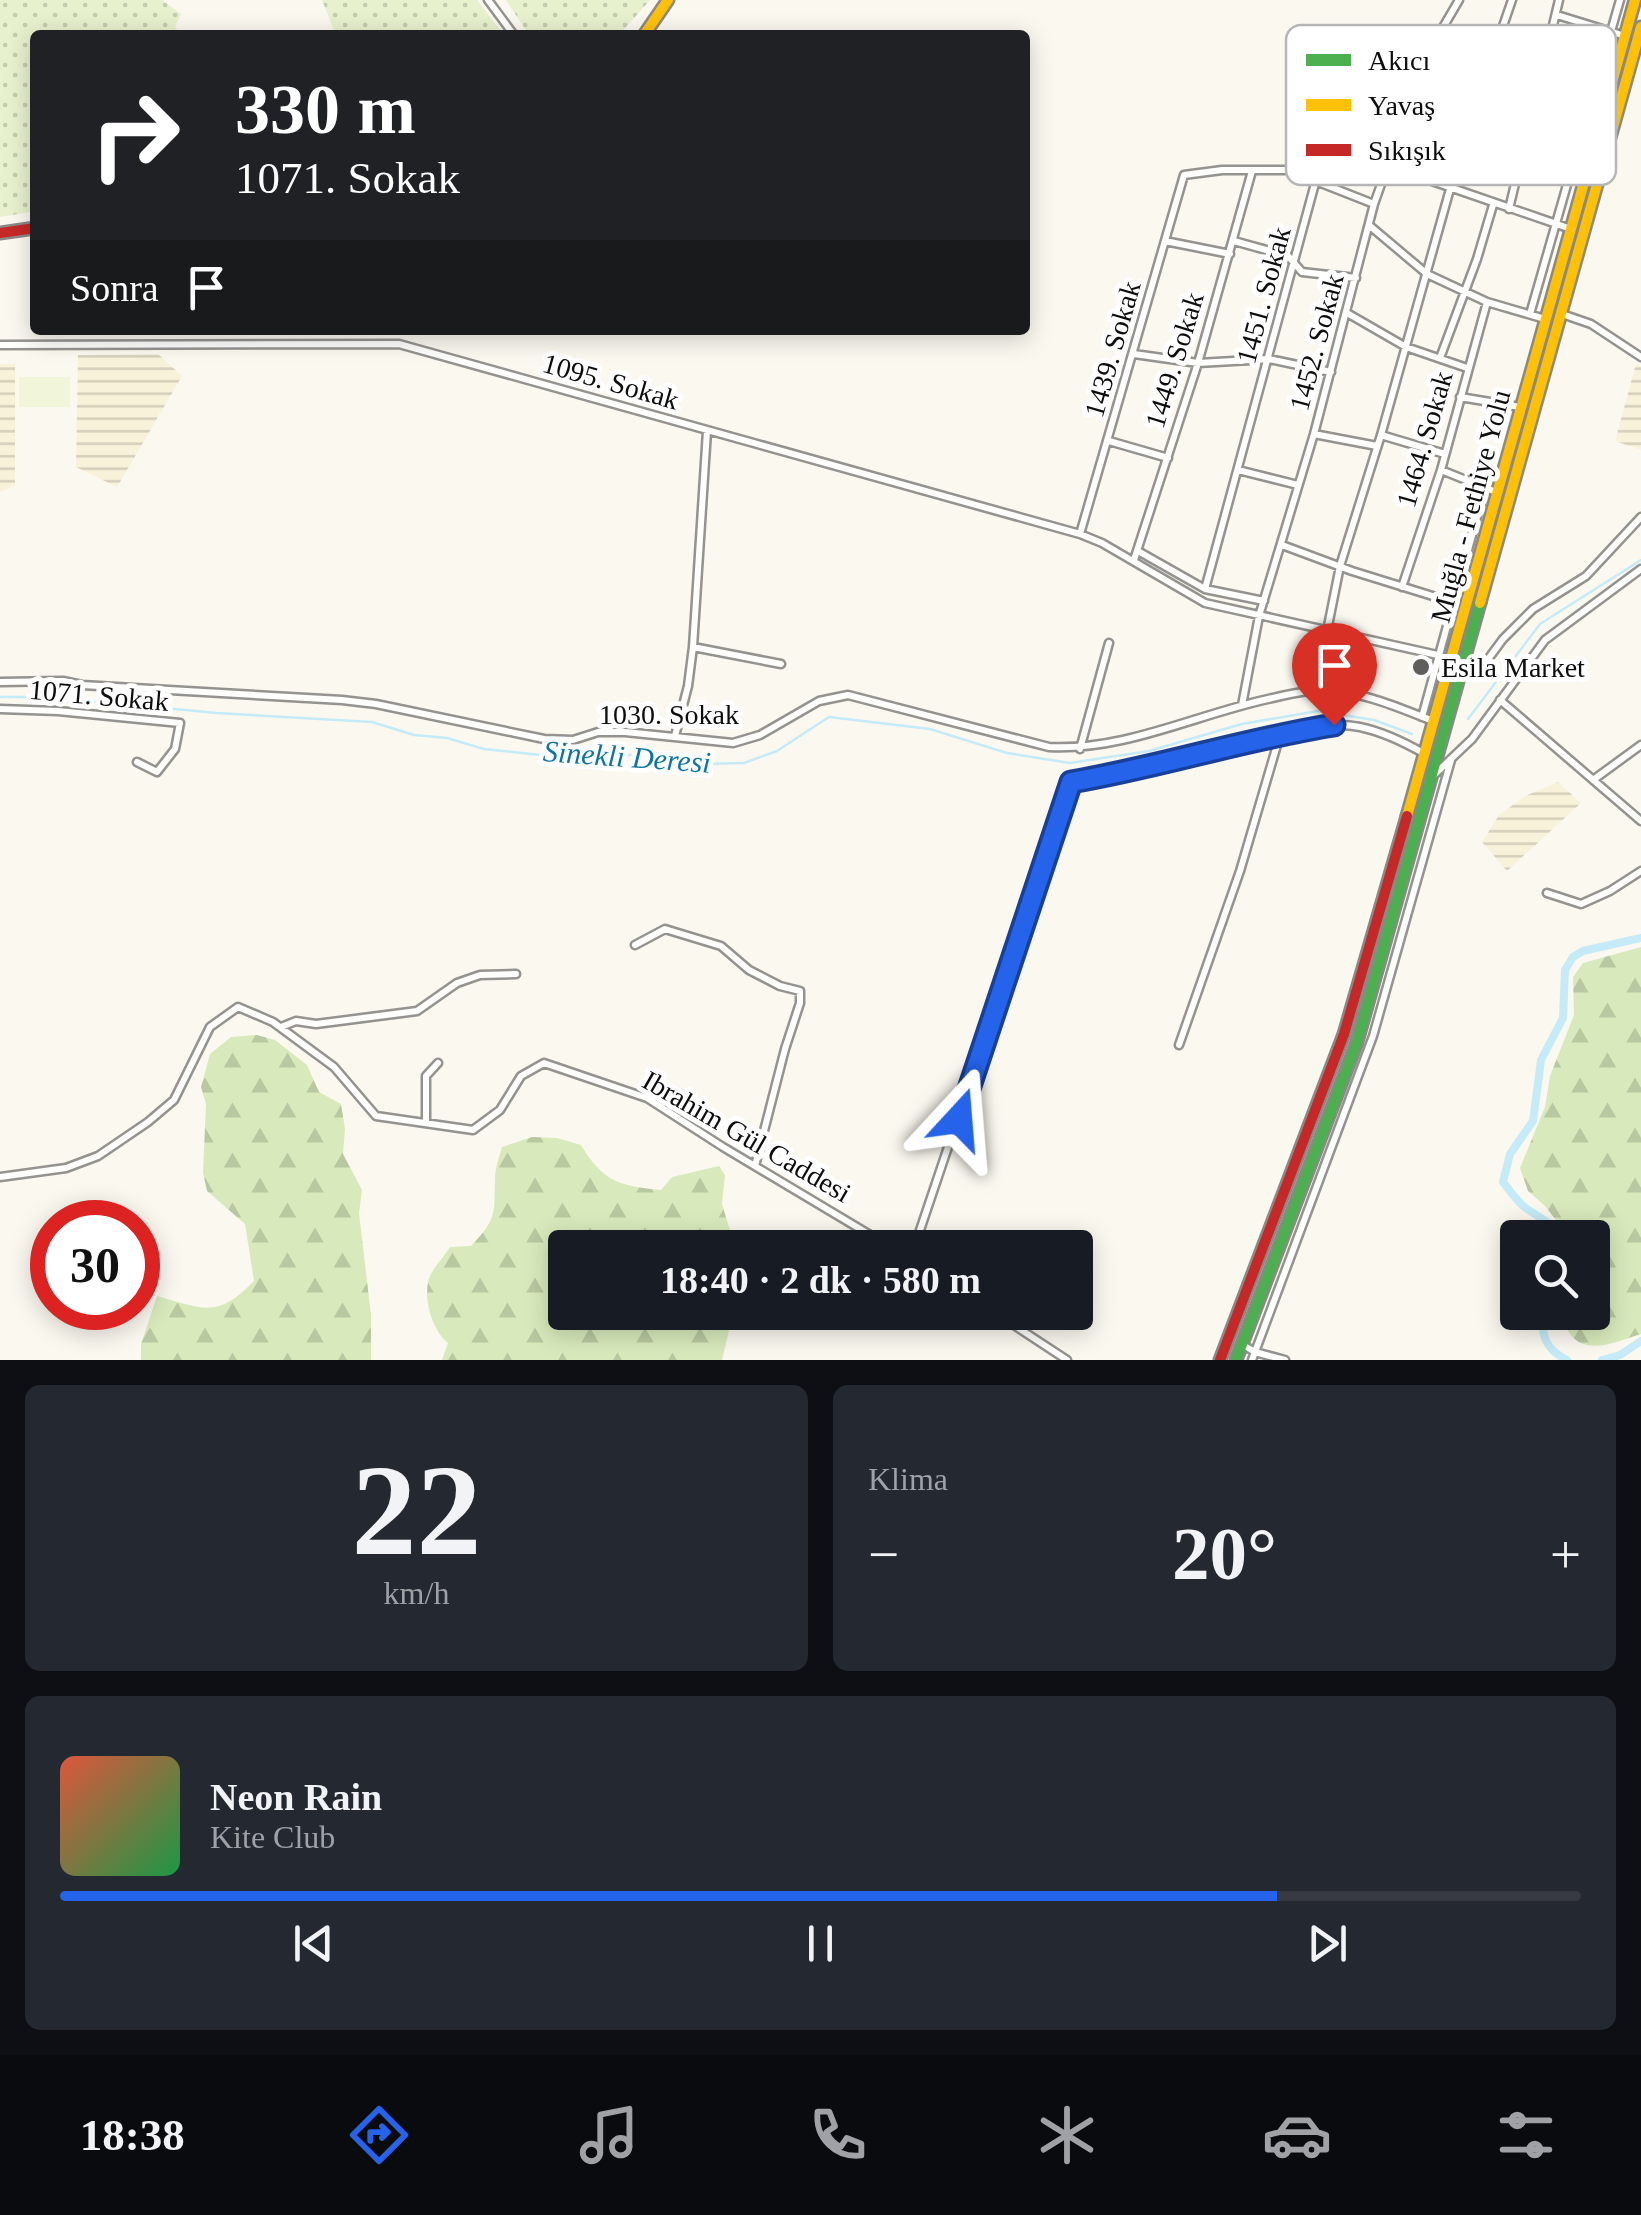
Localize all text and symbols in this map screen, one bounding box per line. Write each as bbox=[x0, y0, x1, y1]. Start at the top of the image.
legend bbox=[1286, 25, 1616, 185]
text: Akıcı bbox=[1368, 45, 1430, 76]
icon: right bbox=[70, 70, 200, 200]
text: 330 m bbox=[235, 71, 416, 148]
text: Yavaş bbox=[1368, 90, 1435, 121]
text: Sıkışık bbox=[1368, 135, 1446, 166]
text: 1071. Sokak bbox=[235, 153, 460, 203]
street label: 1451. Sokak bbox=[1230, 224, 1297, 367]
icon: arrive bbox=[179, 260, 234, 315]
text: Sonra bbox=[70, 267, 159, 309]
street label: 1452. Sokak bbox=[1283, 271, 1350, 414]
street label: 1439. Sokak bbox=[1078, 278, 1147, 421]
street label: 1449. Sokak bbox=[1139, 289, 1210, 432]
street label: 1095. Sokak bbox=[539, 347, 682, 416]
street label: 1464. Sokak bbox=[1390, 368, 1459, 511]
street label: Muğla - Fethiye Yolu bbox=[1425, 386, 1516, 626]
pin bbox=[1292, 623, 1377, 726]
icon: arrive bbox=[1307, 638, 1362, 693]
place label: Esila Market bbox=[1441, 652, 1585, 683]
marker: Esila Market bbox=[1410, 656, 1432, 678]
street label: 1071. Sokak bbox=[28, 674, 170, 717]
street label: 1030. Sokak bbox=[599, 699, 739, 730]
water label: Sinekli Deresi bbox=[542, 734, 712, 779]
street label: Ibrahim Gül Caddesi bbox=[637, 1064, 856, 1209]
position arrow bbox=[907, 1067, 1011, 1171]
speed limit sign: 30 bbox=[30, 1200, 160, 1330]
map controls bbox=[1500, 1220, 1610, 1330]
button: search bbox=[1500, 1220, 1610, 1330]
text: 18:40 · 2 dk · 580 m bbox=[660, 1259, 981, 1301]
text: 22 bbox=[352, 1438, 482, 1582]
text: Klima bbox=[868, 1461, 948, 1497]
text: 20° bbox=[1172, 1512, 1277, 1595]
text: − bbox=[868, 1524, 899, 1585]
text: + bbox=[1550, 1524, 1581, 1585]
text: km/h bbox=[384, 1575, 449, 1611]
text: Neon Rain bbox=[210, 1776, 382, 1818]
text: Kite Club bbox=[210, 1819, 335, 1855]
icon: previous bbox=[286, 1916, 341, 1971]
icon: pause bbox=[793, 1916, 848, 1971]
icon: next bbox=[1300, 1916, 1355, 1971]
icon: directions bbox=[344, 2100, 414, 2170]
icon: music bbox=[574, 2100, 644, 2170]
icon: phone bbox=[803, 2100, 873, 2170]
icon: climate bbox=[1032, 2100, 1102, 2170]
icon: car bbox=[1262, 2100, 1332, 2170]
icon: filters bbox=[1491, 2100, 1561, 2170]
text: 18:38 bbox=[80, 2110, 185, 2160]

